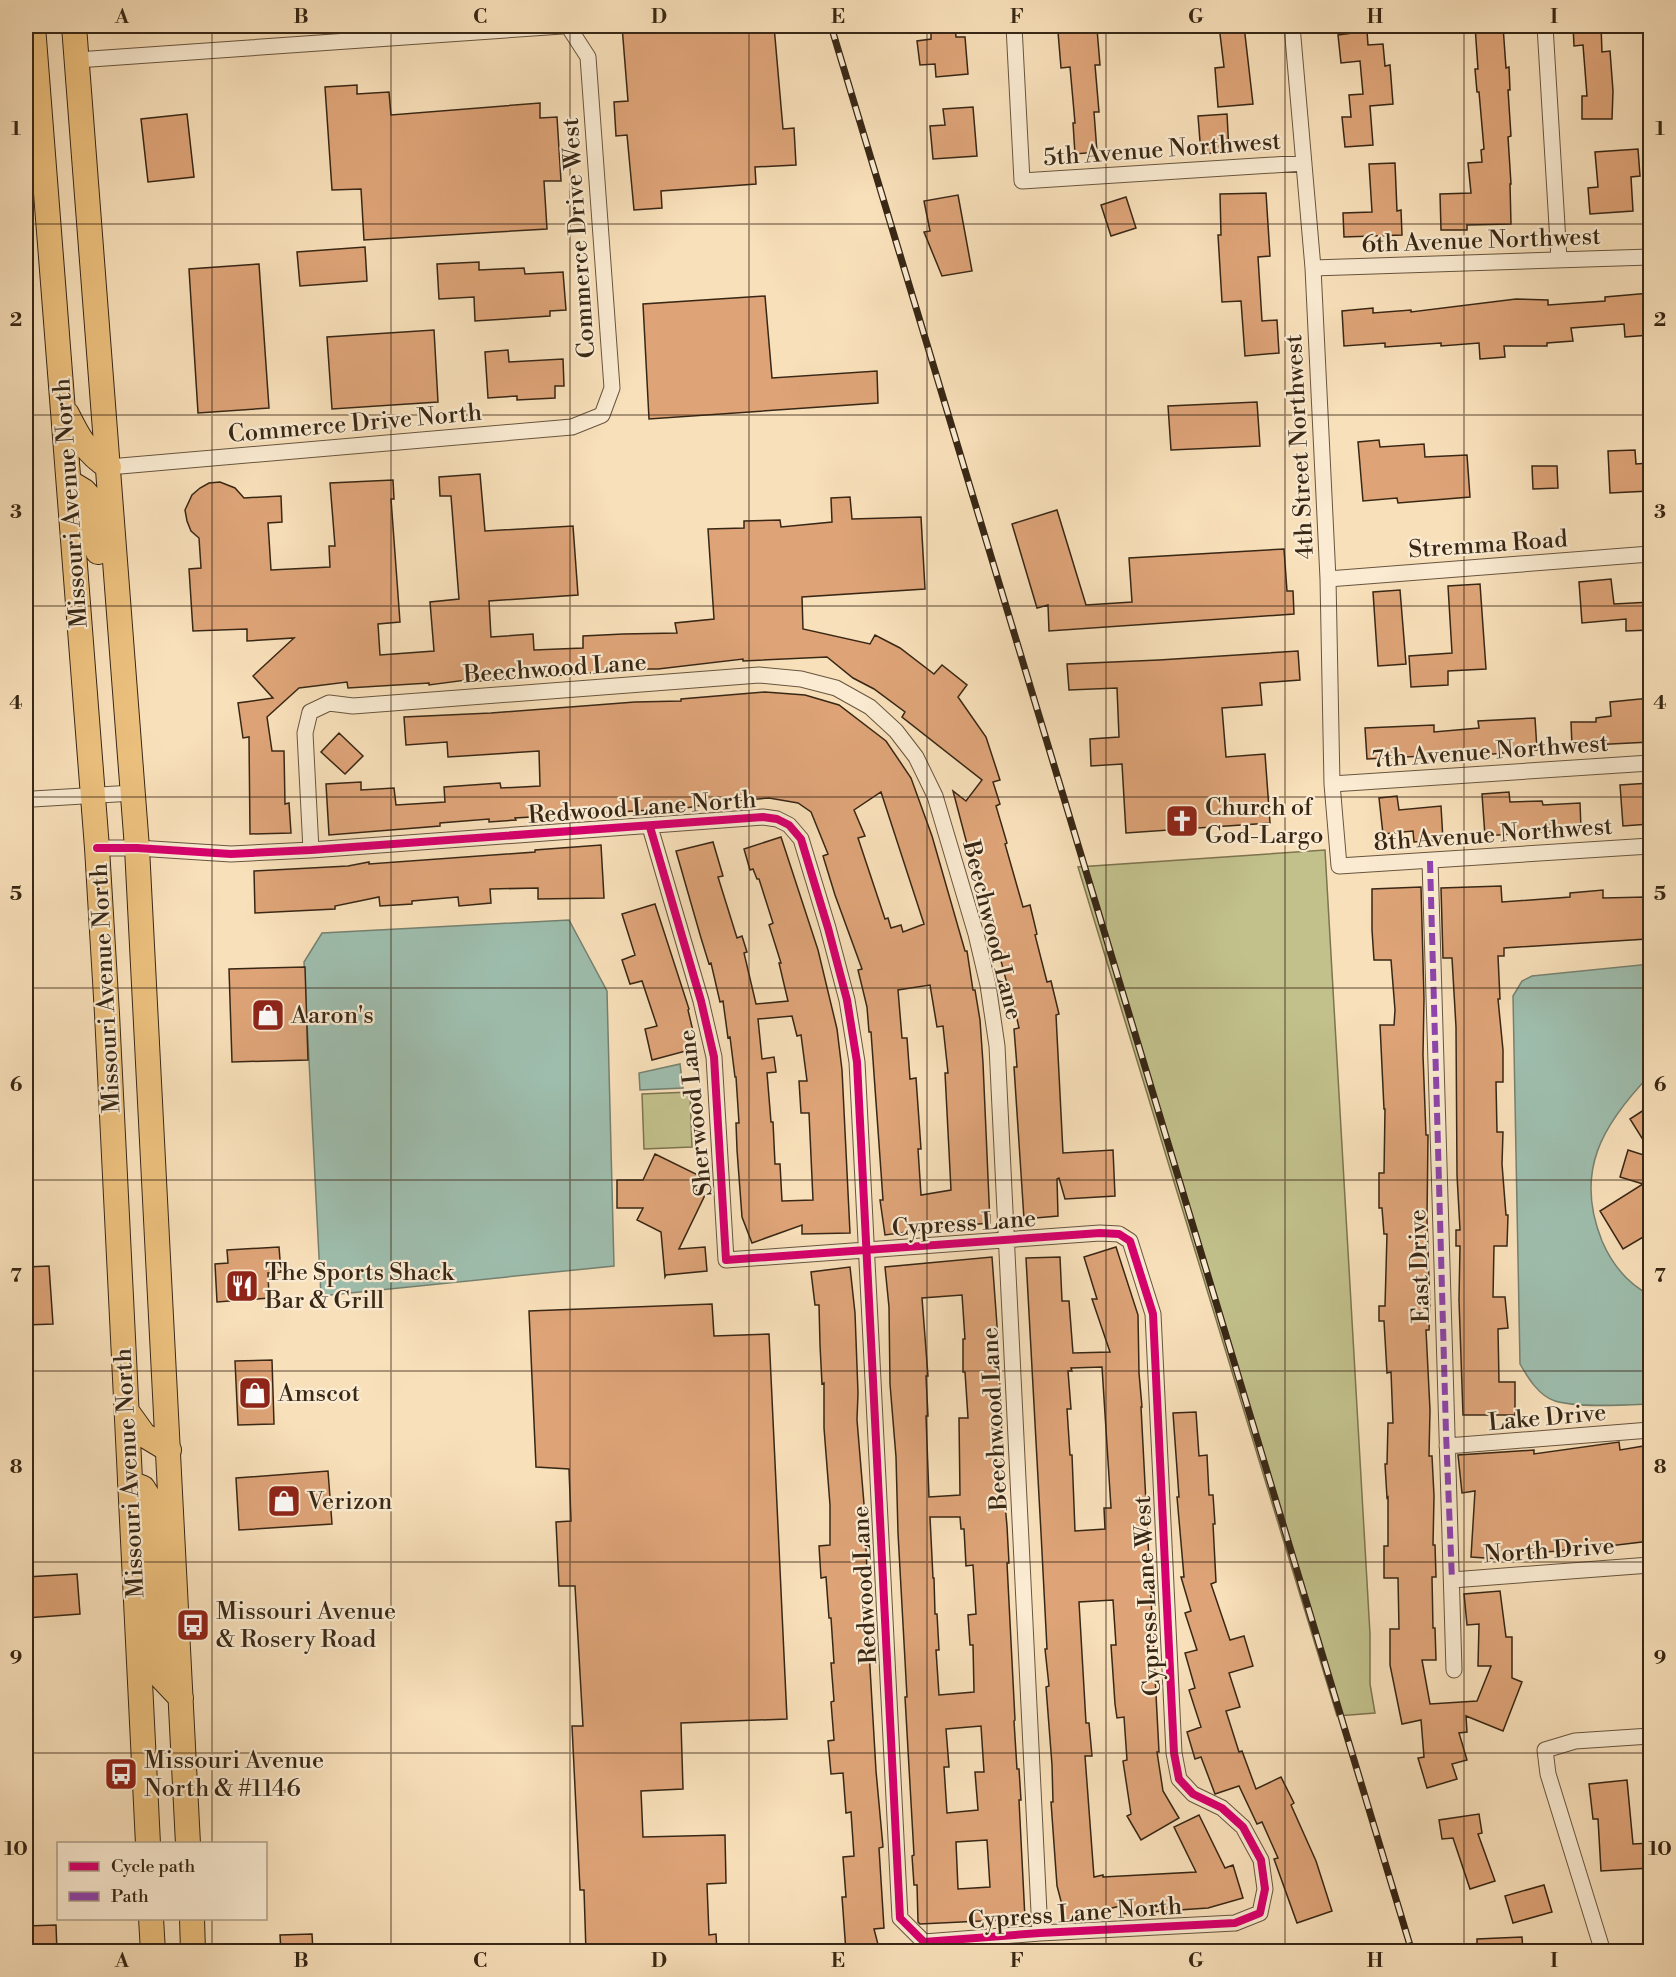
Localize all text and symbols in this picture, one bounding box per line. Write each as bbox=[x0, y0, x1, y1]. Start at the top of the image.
text: A bbox=[114, 5, 130, 30]
text: B bbox=[293, 5, 309, 30]
text: C bbox=[473, 5, 487, 30]
text: D bbox=[651, 5, 667, 30]
text: E bbox=[831, 5, 845, 30]
text: F bbox=[1010, 5, 1024, 30]
text: G bbox=[1188, 5, 1204, 30]
text: H bbox=[1367, 5, 1384, 30]
text: I bbox=[1550, 5, 1558, 30]
street label: Commerce Drive West bbox=[556, 116, 602, 359]
text: 1 bbox=[11, 117, 21, 142]
text: 1 bbox=[1655, 117, 1665, 142]
street label: 5th Avenue Northwest bbox=[1042, 127, 1282, 173]
street label: 6th Avenue Northwest bbox=[1361, 222, 1602, 260]
text: 2 bbox=[10, 308, 22, 333]
text: 2 bbox=[1654, 308, 1666, 333]
street label: 4th Street Northwest bbox=[1279, 333, 1321, 560]
street label: Missouri Avenue North bbox=[47, 377, 95, 629]
street label: Commerce Drive North bbox=[227, 398, 483, 450]
text: 3 bbox=[10, 500, 22, 525]
text: 3 bbox=[1654, 500, 1666, 525]
street label: Stremma Road bbox=[1408, 524, 1569, 566]
street label: Beechwood Lane bbox=[461, 648, 648, 690]
text: 4 bbox=[9, 691, 23, 716]
text: 4 bbox=[1653, 691, 1667, 716]
street label: 7th Avenue Northwest bbox=[1371, 729, 1610, 775]
street label: Redwood Lane North bbox=[527, 785, 757, 831]
place label: Church of God-Largo bbox=[1205, 793, 1323, 851]
church icon: Church of God-Largo bbox=[1164, 803, 1200, 839]
street label: 8th Avenue Northwest bbox=[1373, 812, 1614, 858]
street label: Beechwood Lane bbox=[955, 837, 1029, 1023]
street label: Missouri Avenue North bbox=[84, 862, 128, 1114]
text: 5 bbox=[10, 882, 22, 907]
text: 5 bbox=[1654, 882, 1666, 907]
shop icon: Aaron's bbox=[250, 997, 286, 1033]
place label: Aaron's bbox=[290, 1001, 374, 1031]
street label: Sherwood Lane bbox=[672, 1028, 720, 1198]
text: 6 bbox=[10, 1073, 23, 1098]
text: 6 bbox=[1654, 1073, 1667, 1098]
street label: Cypress Lane bbox=[891, 1204, 1037, 1244]
street label: East Drive bbox=[1403, 1208, 1437, 1323]
place label: The Sports Shack Bar & Grill bbox=[264, 1258, 455, 1316]
text: 7 bbox=[10, 1264, 22, 1289]
text: 7 bbox=[1654, 1264, 1666, 1289]
restaurant icon: The Sports Shack Bar & Grill bbox=[224, 1268, 260, 1304]
street label: Beechwood Lane bbox=[975, 1327, 1015, 1512]
street label: Missouri Avenue North bbox=[108, 1347, 152, 1599]
shop icon: Amscot bbox=[237, 1375, 273, 1411]
place label: Amscot bbox=[277, 1379, 360, 1409]
street label: Lake Drive bbox=[1487, 1398, 1607, 1438]
text: 8 bbox=[10, 1455, 23, 1480]
text: 8 bbox=[1654, 1455, 1667, 1480]
shop icon: Verizon bbox=[266, 1483, 302, 1519]
place label: Verizon bbox=[306, 1487, 392, 1517]
street label: Cypress Lane West bbox=[1128, 1494, 1168, 1697]
street label: Redwood Lane bbox=[846, 1505, 884, 1665]
street label: North Drive bbox=[1483, 1531, 1616, 1571]
place label: Missouri Avenue & Rosery Road bbox=[216, 1597, 396, 1655]
bus stop icon: Missouri Avenue & Rosery Road bbox=[175, 1607, 211, 1643]
text: 9 bbox=[10, 1646, 22, 1671]
text: 9 bbox=[1654, 1646, 1666, 1671]
place label: Missouri Avenue North & #1146 bbox=[144, 1746, 324, 1804]
bus stop icon: Missouri Avenue North & #1146 bbox=[103, 1756, 139, 1792]
text: 10 bbox=[4, 1837, 28, 1862]
text: 10 bbox=[1648, 1837, 1672, 1862]
legend bbox=[57, 1842, 267, 1920]
text: Cycle path bbox=[111, 1855, 195, 1878]
text: Path bbox=[111, 1885, 149, 1908]
street label: Cypress Lane North bbox=[967, 1892, 1183, 1936]
text: A bbox=[114, 1949, 130, 1974]
text: B bbox=[293, 1949, 309, 1974]
text: C bbox=[473, 1949, 487, 1974]
text: D bbox=[651, 1949, 667, 1974]
text: E bbox=[831, 1949, 845, 1974]
text: F bbox=[1010, 1949, 1024, 1974]
text: G bbox=[1188, 1949, 1204, 1974]
text: H bbox=[1367, 1949, 1384, 1974]
text: I bbox=[1550, 1949, 1558, 1974]

